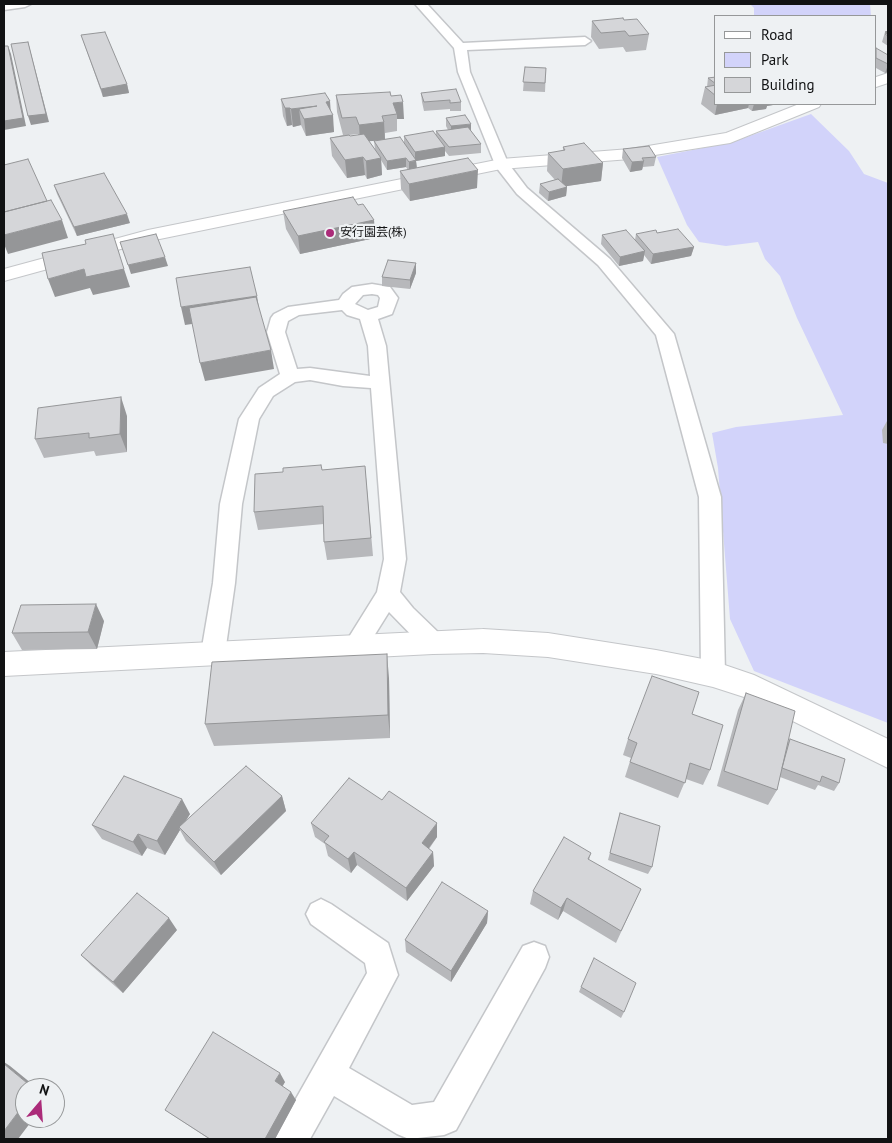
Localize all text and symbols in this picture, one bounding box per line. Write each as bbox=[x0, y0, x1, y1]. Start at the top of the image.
legend bbox=[714, 15, 877, 105]
text: Road bbox=[761, 25, 793, 44]
text: Park bbox=[761, 50, 789, 69]
text: Building bbox=[761, 75, 815, 94]
place label: 安行園芸(株) bbox=[340, 226, 407, 240]
marker: 安行園芸(株) bbox=[324, 227, 336, 239]
north arrow bbox=[15, 1078, 65, 1128]
text: N bbox=[37, 1080, 51, 1100]

